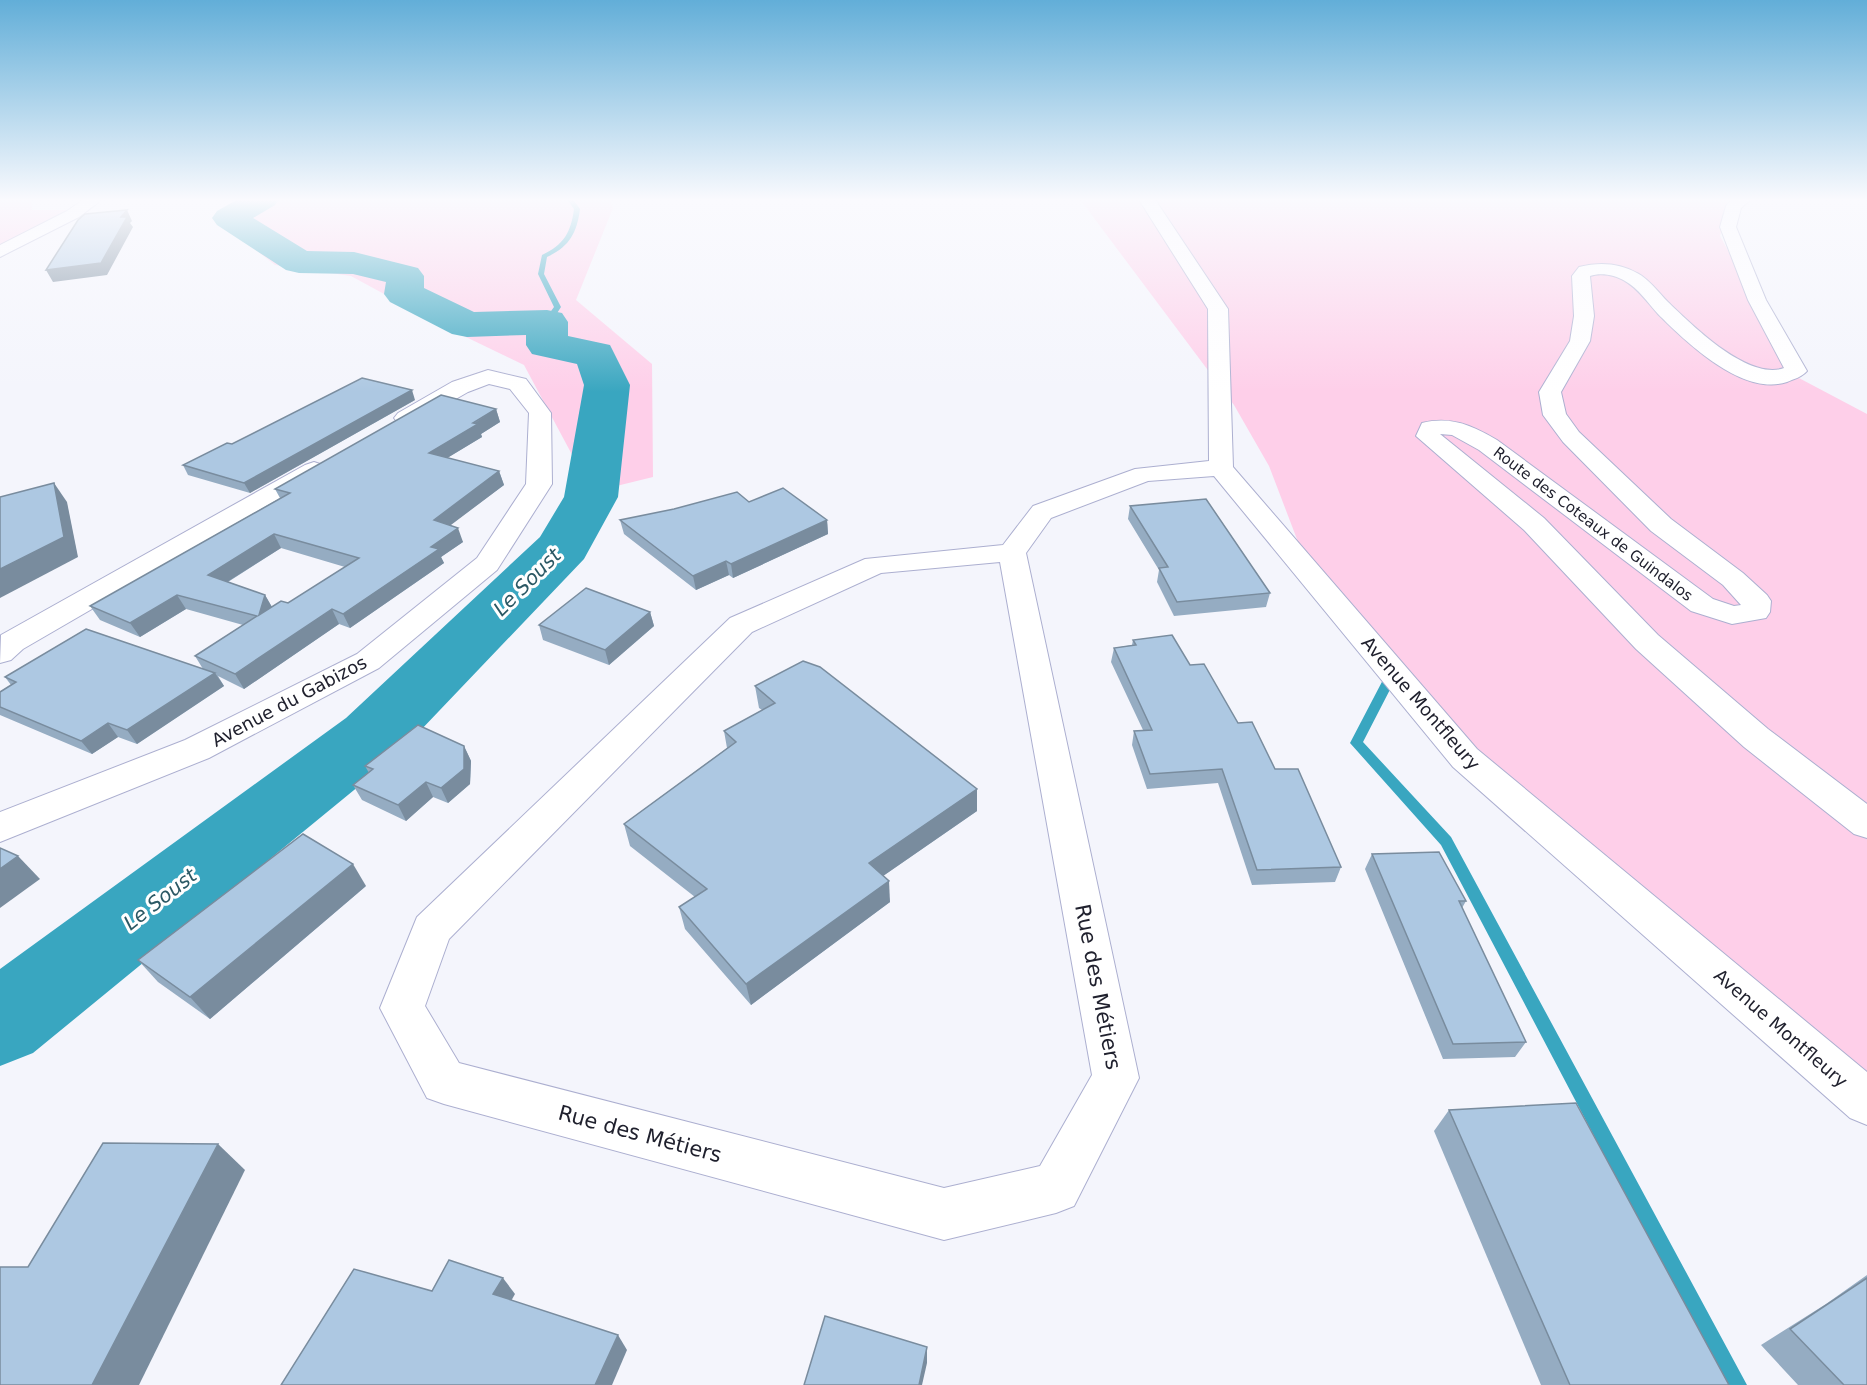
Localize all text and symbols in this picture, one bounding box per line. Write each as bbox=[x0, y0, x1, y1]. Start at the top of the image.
street label: Route des Coteaux de Guindalos bbox=[1490, 443, 1696, 605]
water label: Le Soust bbox=[488, 542, 567, 621]
street label: Avenue Montfleury bbox=[1357, 632, 1485, 774]
street label: Avenue du Gabizos bbox=[208, 651, 370, 751]
water label: Le Soust bbox=[119, 862, 202, 935]
street label: Rue des Métiers bbox=[1070, 902, 1126, 1072]
street label: Avenue Montfleury bbox=[1710, 964, 1852, 1092]
street label: Rue des Métiers bbox=[556, 1101, 724, 1167]

